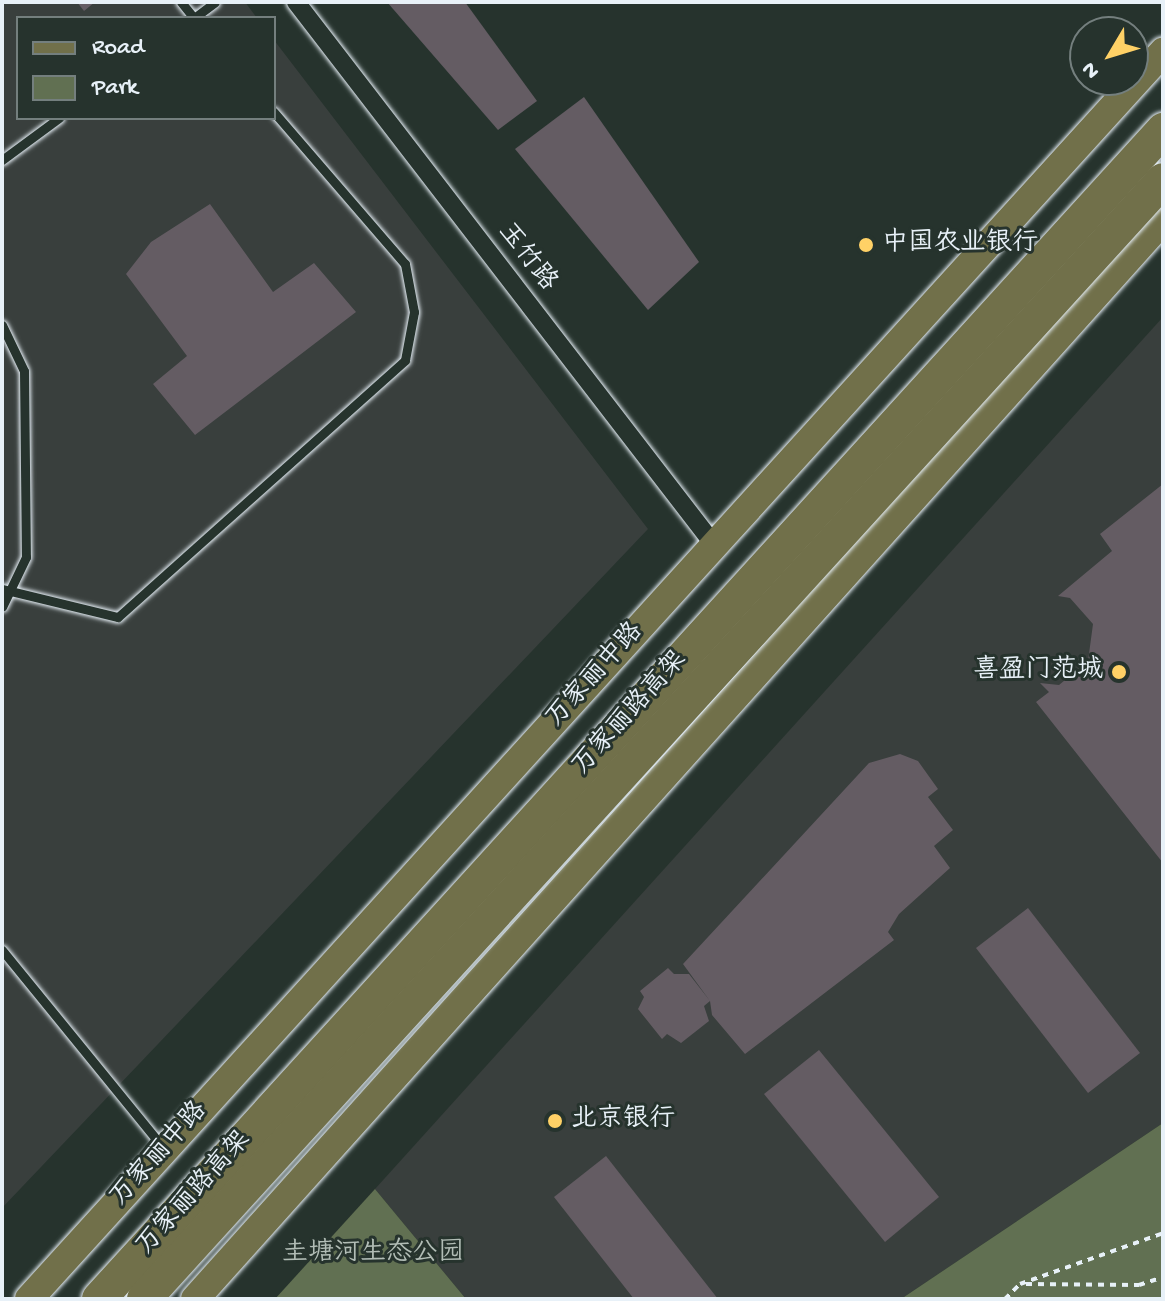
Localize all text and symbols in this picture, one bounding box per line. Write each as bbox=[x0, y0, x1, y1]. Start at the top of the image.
legend bbox=[16, 16, 276, 120]
north arrow bbox=[1069, 16, 1149, 96]
text: Road bbox=[92, 34, 144, 63]
text: N bbox=[1077, 56, 1106, 83]
text: Park bbox=[92, 74, 138, 103]
street label: 玉竹路 bbox=[490, 218, 562, 298]
place label: 中国农业银行 bbox=[882, 229, 1038, 261]
marker: 中国农业银行 bbox=[857, 236, 875, 254]
street label: 万家丽中路 bbox=[541, 617, 651, 735]
street label: 万家丽路高架 bbox=[567, 646, 695, 782]
place label: 喜盈门范城 bbox=[973, 656, 1103, 688]
marker: 喜盈门范城 bbox=[1110, 663, 1128, 681]
street label: 万家丽中路 bbox=[105, 1096, 215, 1214]
place label: 北京银行 bbox=[571, 1105, 675, 1137]
marker: 北京银行 bbox=[546, 1112, 564, 1130]
street label: 万家丽路高架 bbox=[131, 1126, 259, 1262]
park label: 圭塘河生态公园 bbox=[282, 1239, 464, 1271]

